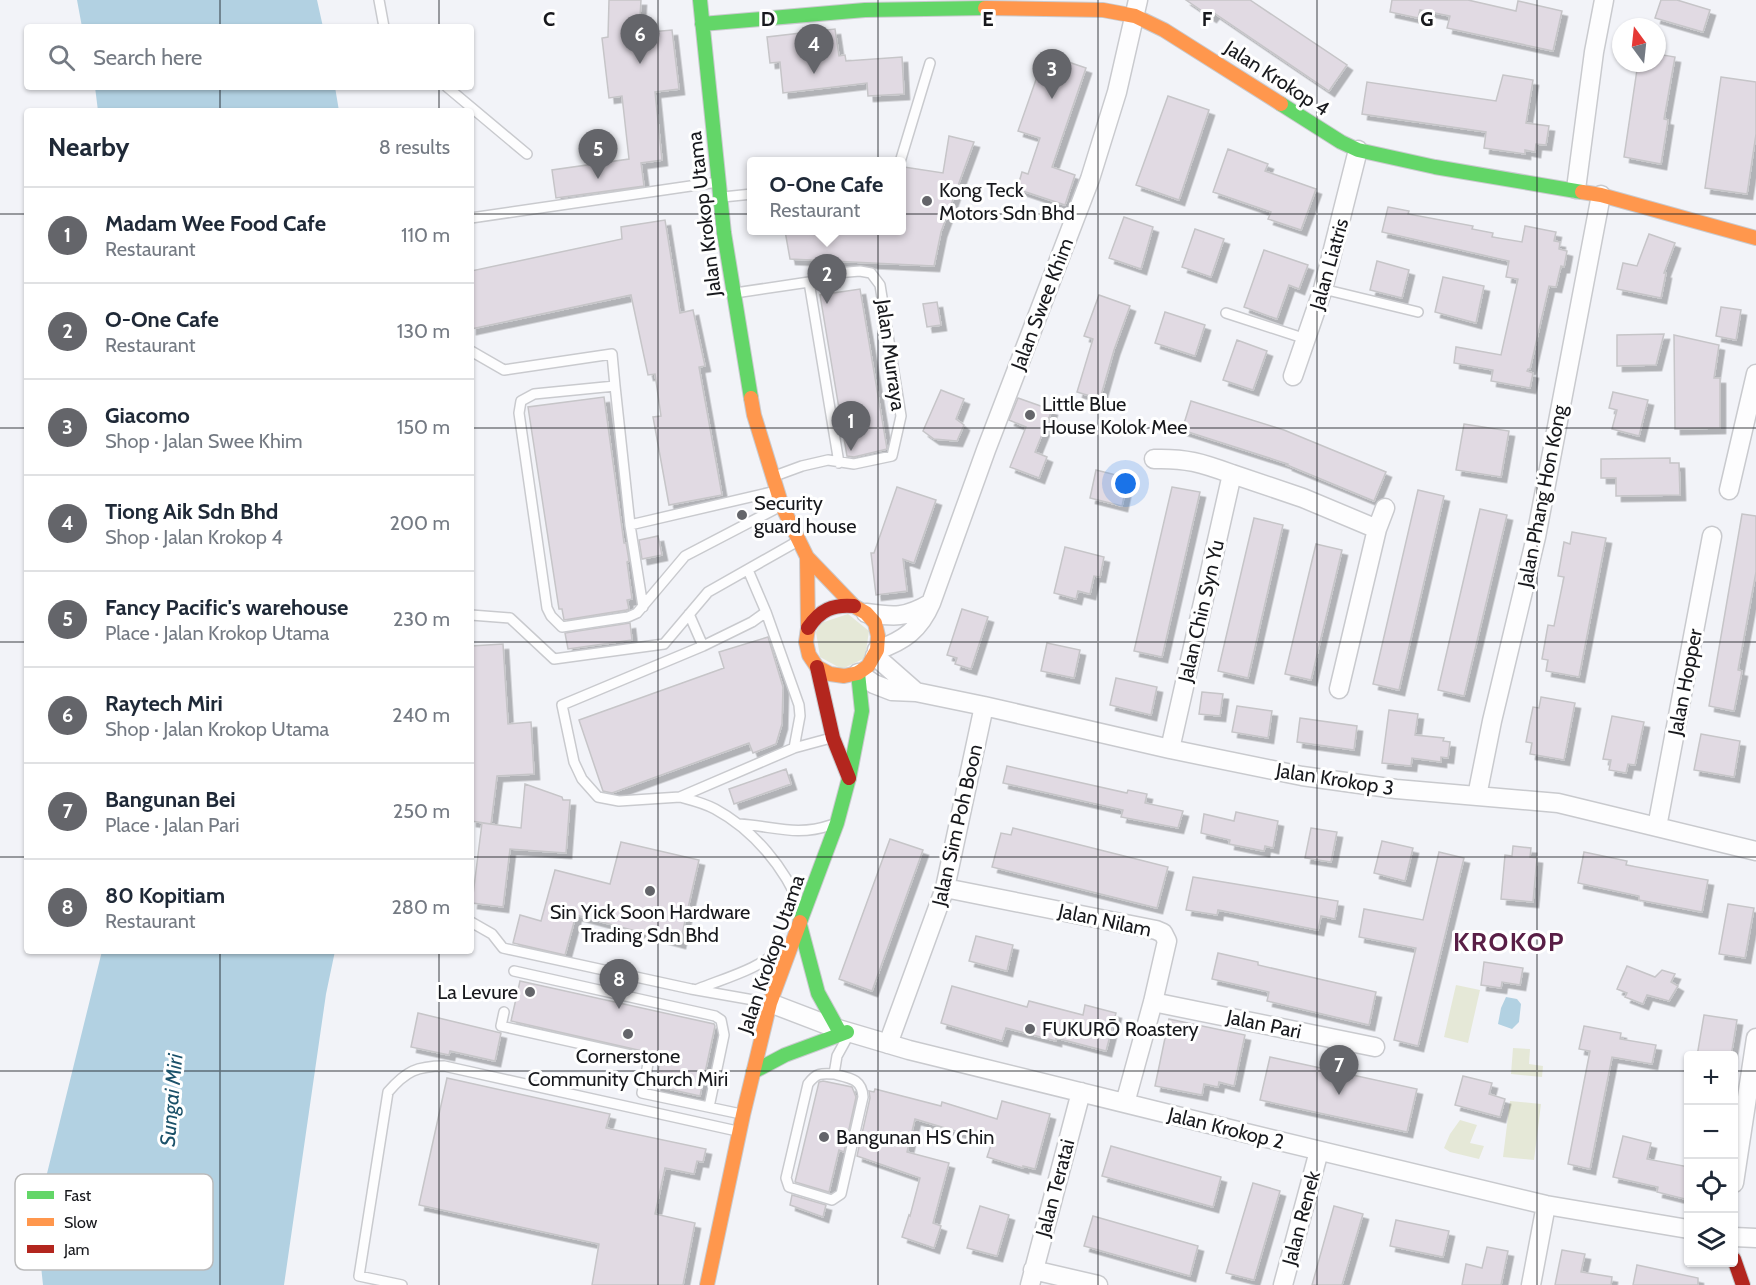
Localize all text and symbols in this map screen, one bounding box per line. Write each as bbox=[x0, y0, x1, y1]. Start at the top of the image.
text: C bbox=[543, 7, 555, 31]
text: D bbox=[761, 7, 775, 31]
text: E bbox=[982, 7, 994, 31]
text: F bbox=[1202, 7, 1213, 31]
text: G bbox=[1420, 7, 1434, 31]
pin: 6 bbox=[620, 14, 660, 64]
north arrow bbox=[1612, 18, 1666, 72]
search box bbox=[24, 24, 474, 90]
pin: 4 bbox=[794, 25, 834, 74]
street label: Jalan Krokop 4 bbox=[1219, 35, 1334, 121]
icon: search bbox=[45, 41, 78, 74]
text: Search here bbox=[93, 44, 202, 71]
pin: 3 bbox=[1032, 50, 1072, 99]
pin: 5 bbox=[578, 130, 618, 179]
street label: Jalan Krokop Utama bbox=[682, 130, 726, 299]
text: Nearby bbox=[48, 131, 129, 163]
text: 8 results bbox=[379, 135, 450, 159]
popup bbox=[747, 157, 906, 235]
text: O-One Cafe bbox=[770, 171, 883, 198]
place label: Kong Teck Motors Sdn Bhd bbox=[939, 178, 1075, 225]
marker: Kong Teck Motors Sdn Bhd bbox=[920, 194, 934, 208]
text: Restaurant bbox=[770, 198, 860, 222]
text: Madam Wee Food Cafe bbox=[105, 210, 326, 237]
street label: Jalan Liatris bbox=[1304, 216, 1353, 313]
text: 1 bbox=[64, 223, 71, 247]
text: 110 m bbox=[401, 223, 450, 247]
street label: Jalan Swee Khim bbox=[1005, 235, 1078, 374]
text: Restaurant bbox=[105, 237, 196, 261]
pin: 2 bbox=[808, 254, 846, 304]
street label: Jalan Murraya bbox=[871, 297, 911, 413]
text: O-One Cafe bbox=[105, 306, 219, 333]
text: 2 bbox=[62, 319, 73, 343]
text: 130 m bbox=[397, 319, 450, 343]
text: Restaurant bbox=[105, 333, 196, 357]
place label: Little Blue House Kolok Mee bbox=[1042, 392, 1188, 439]
text: Giacomo bbox=[105, 402, 190, 429]
pin: 1 bbox=[832, 402, 870, 451]
street label: Jalan Phang Hon Kong bbox=[1512, 402, 1572, 590]
marker: Little Blue House Kolok Mee bbox=[1023, 408, 1037, 422]
text: 3 bbox=[62, 415, 73, 439]
text: 150 m bbox=[397, 415, 450, 439]
text: Shop · Jalan Swee Khim bbox=[105, 429, 303, 453]
your location bbox=[1111, 469, 1140, 498]
place label: Security guard house bbox=[754, 491, 857, 538]
text: Tiong Aik Sdn Bhd bbox=[105, 498, 278, 525]
marker: Security guard house bbox=[735, 508, 749, 522]
text: 4 bbox=[61, 511, 74, 535]
text: 200 m bbox=[390, 511, 450, 535]
text: Shop · Jalan Krokop 4 bbox=[105, 525, 283, 549]
street label: Jalan Chin Syn Yu bbox=[1173, 538, 1229, 685]
text: Fancy Pacific's warehouse bbox=[105, 594, 348, 621]
text: 5 bbox=[62, 607, 73, 631]
text: 230 m bbox=[393, 607, 450, 631]
text: Place · Jalan Krokop Utama bbox=[105, 621, 329, 645]
street label: Jalan Hopper bbox=[1663, 626, 1707, 738]
text: Raytech Miri bbox=[105, 690, 223, 717]
text: 6 bbox=[62, 703, 73, 727]
text: 240 m bbox=[392, 703, 450, 727]
text: Shop · Jalan Krokop Utama bbox=[105, 717, 329, 741]
street label: Jalan Sim Poh Boon bbox=[927, 742, 987, 909]
street label: Jalan Krokop 3 bbox=[1273, 758, 1396, 800]
text: Bangunan Bei bbox=[105, 786, 236, 813]
text: 7 bbox=[62, 799, 73, 823]
text: 250 m bbox=[393, 799, 450, 823]
text: Place · Jalan Pari bbox=[105, 813, 239, 837]
street label: Jalan Krokop Utama bbox=[732, 871, 809, 1037]
text: 80 Kopitiam bbox=[105, 882, 225, 909]
marker: Sin Yick Soon Hardware Trading Sdn Bhd bbox=[643, 884, 657, 898]
text: 8 bbox=[61, 895, 74, 919]
text: 280 m bbox=[391, 895, 450, 919]
street label: Jalan Nilam bbox=[1055, 898, 1154, 942]
place label: Sin Yick Soon Hardware Trading Sdn Bhd bbox=[550, 900, 750, 947]
text: Restaurant bbox=[105, 909, 196, 933]
district label: KROKOP bbox=[1453, 926, 1565, 958]
pin: 8 bbox=[600, 960, 638, 1009]
place label: La Levure bbox=[437, 980, 518, 1004]
marker: La Levure bbox=[523, 985, 537, 999]
street label: Jalan Pari bbox=[1223, 1004, 1304, 1044]
place label: FUKURŌ Roastery bbox=[1042, 1017, 1199, 1041]
marker: FUKURŌ Roastery bbox=[1023, 1022, 1037, 1036]
marker: Cornerstone Community Church Miri bbox=[621, 1027, 635, 1041]
place label: Cornerstone Community Church Miri bbox=[528, 1044, 728, 1091]
pin: 7 bbox=[1320, 1046, 1358, 1095]
map controls bbox=[1684, 1051, 1738, 1267]
button: + bbox=[1684, 1051, 1738, 1105]
water label: Sungai Miri bbox=[154, 1052, 188, 1147]
street label: Jalan Krokop 2 bbox=[1165, 1102, 1286, 1154]
button: − bbox=[1684, 1105, 1738, 1159]
place label: Bangunan HS Chin bbox=[836, 1125, 995, 1149]
marker: Bangunan HS Chin bbox=[817, 1130, 831, 1144]
street label: Jalan Teratai bbox=[1030, 1137, 1080, 1240]
button: locate bbox=[1684, 1159, 1738, 1213]
street label: Jalan Renek bbox=[1277, 1168, 1325, 1269]
legend bbox=[15, 1174, 213, 1270]
text: Fast bbox=[64, 1186, 92, 1205]
text: Slow bbox=[64, 1213, 98, 1232]
button: layers bbox=[1684, 1213, 1738, 1267]
text: Jam bbox=[63, 1240, 90, 1259]

